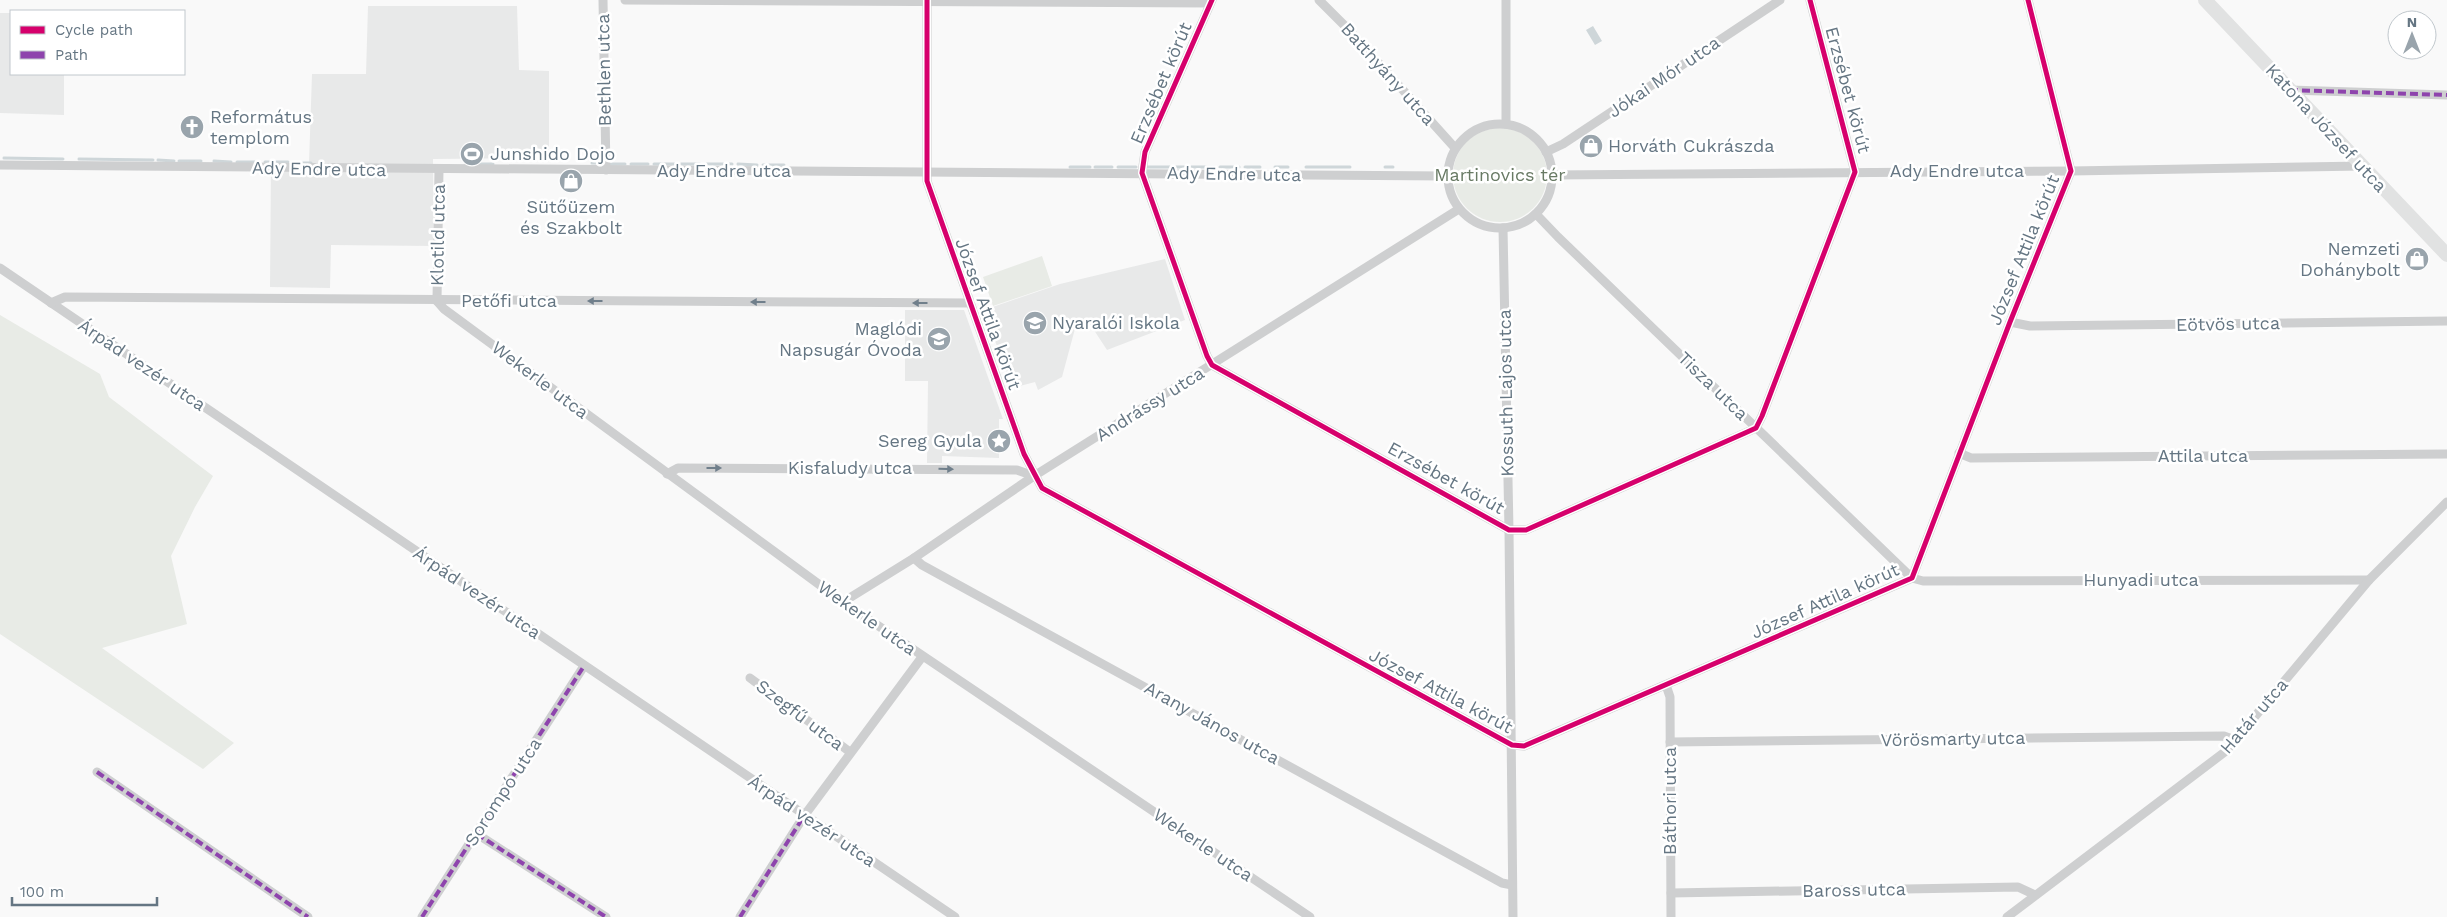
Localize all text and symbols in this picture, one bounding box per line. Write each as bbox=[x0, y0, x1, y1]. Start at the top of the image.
legend bbox=[10, 10, 185, 75]
north arrow bbox=[2387, 10, 2437, 60]
street label: Bethlen utca bbox=[592, 14, 615, 127]
text: N bbox=[2407, 14, 2417, 30]
street label: Erzsébet körút bbox=[1125, 18, 1196, 147]
street label: Batthyány utca bbox=[1337, 18, 1440, 129]
text: Cycle path bbox=[55, 21, 133, 39]
street label: Erzsébet körút bbox=[1822, 24, 1876, 156]
street label: Jókai Mór utca bbox=[1604, 32, 1723, 122]
text: Path bbox=[55, 46, 88, 64]
street label: Katona József utca bbox=[2261, 59, 2391, 196]
place label: Református templom bbox=[210, 106, 312, 148]
church icon: Református templom bbox=[179, 114, 205, 140]
shop icon: Horváth Cukrászda bbox=[1578, 133, 1604, 159]
place label: Horváth Cukrászda bbox=[1608, 135, 1774, 156]
sports icon: Junshido Dojo bbox=[459, 141, 485, 167]
place label: Junshido Dojo bbox=[490, 143, 615, 164]
street label: Ady Endre utca bbox=[252, 157, 386, 180]
street label: Ady Endre utca bbox=[657, 160, 791, 181]
street label: Ady Endre utca bbox=[1890, 160, 2024, 181]
street label: Ady Endre utca bbox=[1167, 162, 1301, 185]
park label: Martinovics tér bbox=[1434, 164, 1566, 185]
shop icon: Sütőüzem és Szakbolt bbox=[558, 168, 584, 194]
street label: József Attila körút bbox=[1984, 171, 2063, 328]
street label: Klotild utca bbox=[426, 184, 449, 286]
place label: Sütőüzem és Szakbolt bbox=[520, 196, 623, 238]
street label: József Attila körút bbox=[951, 235, 1026, 393]
place label: Nemzeti Dohánybolt bbox=[2300, 238, 2400, 280]
shop icon: Nemzeti Dohánybolt bbox=[2404, 246, 2430, 272]
street label: Petőfi utca bbox=[461, 290, 557, 311]
one-way arrow bbox=[587, 297, 603, 305]
one-way arrow bbox=[749, 298, 765, 306]
one-way arrow bbox=[912, 299, 928, 307]
street label: Kossuth Lajos utca bbox=[1494, 309, 1517, 477]
school or university icon: Nyaralói Iskola bbox=[1022, 310, 1048, 336]
place label: Nyaralói Iskola bbox=[1052, 312, 1180, 333]
street label: Eötvös utca bbox=[2176, 312, 2280, 335]
street label: Árpád vezér utca bbox=[75, 314, 210, 415]
place label: Maglódi Napsugár Óvoda bbox=[779, 318, 922, 360]
school or university icon: Maglódi Napsugár Óvoda bbox=[926, 326, 952, 352]
street label: Wekerle utca bbox=[488, 336, 593, 423]
street label: Tisza utca bbox=[1674, 347, 1753, 424]
street label: Andrássy utca bbox=[1092, 362, 1208, 445]
place icon: Sereg Gyula bbox=[986, 428, 1012, 454]
place label: Sereg Gyula bbox=[878, 430, 982, 451]
street label: Erzsébet körút bbox=[1384, 437, 1509, 518]
street label: Attila utca bbox=[2158, 445, 2248, 466]
street label: Kisfaludy utca bbox=[788, 457, 912, 478]
one-way arrow bbox=[706, 464, 722, 472]
one-way arrow bbox=[939, 465, 955, 473]
street label: Árpád vezér utca bbox=[410, 542, 545, 643]
street label: József Attila körút bbox=[1747, 558, 1903, 643]
street label: Hunyadi utca bbox=[2083, 569, 2199, 590]
street label: Wekerle utca bbox=[814, 576, 921, 659]
street label: József Attila körút bbox=[1366, 644, 1517, 738]
street label: Határ utca bbox=[2215, 674, 2292, 758]
street label: Szegfű utca bbox=[752, 675, 848, 754]
street label: Arany János utca bbox=[1141, 677, 1283, 768]
street label: Vörösmarty utca bbox=[1881, 727, 2025, 750]
street label: Sorompó utca bbox=[460, 734, 545, 850]
street label: Báthori utca bbox=[1659, 747, 1680, 855]
street label: Árpád vezér utca bbox=[745, 770, 880, 871]
street label: Wekerle utca bbox=[1149, 804, 1257, 886]
scale bar bbox=[12, 874, 158, 906]
street label: Baross utca bbox=[1802, 878, 1906, 901]
text: 100 m bbox=[20, 883, 64, 901]

